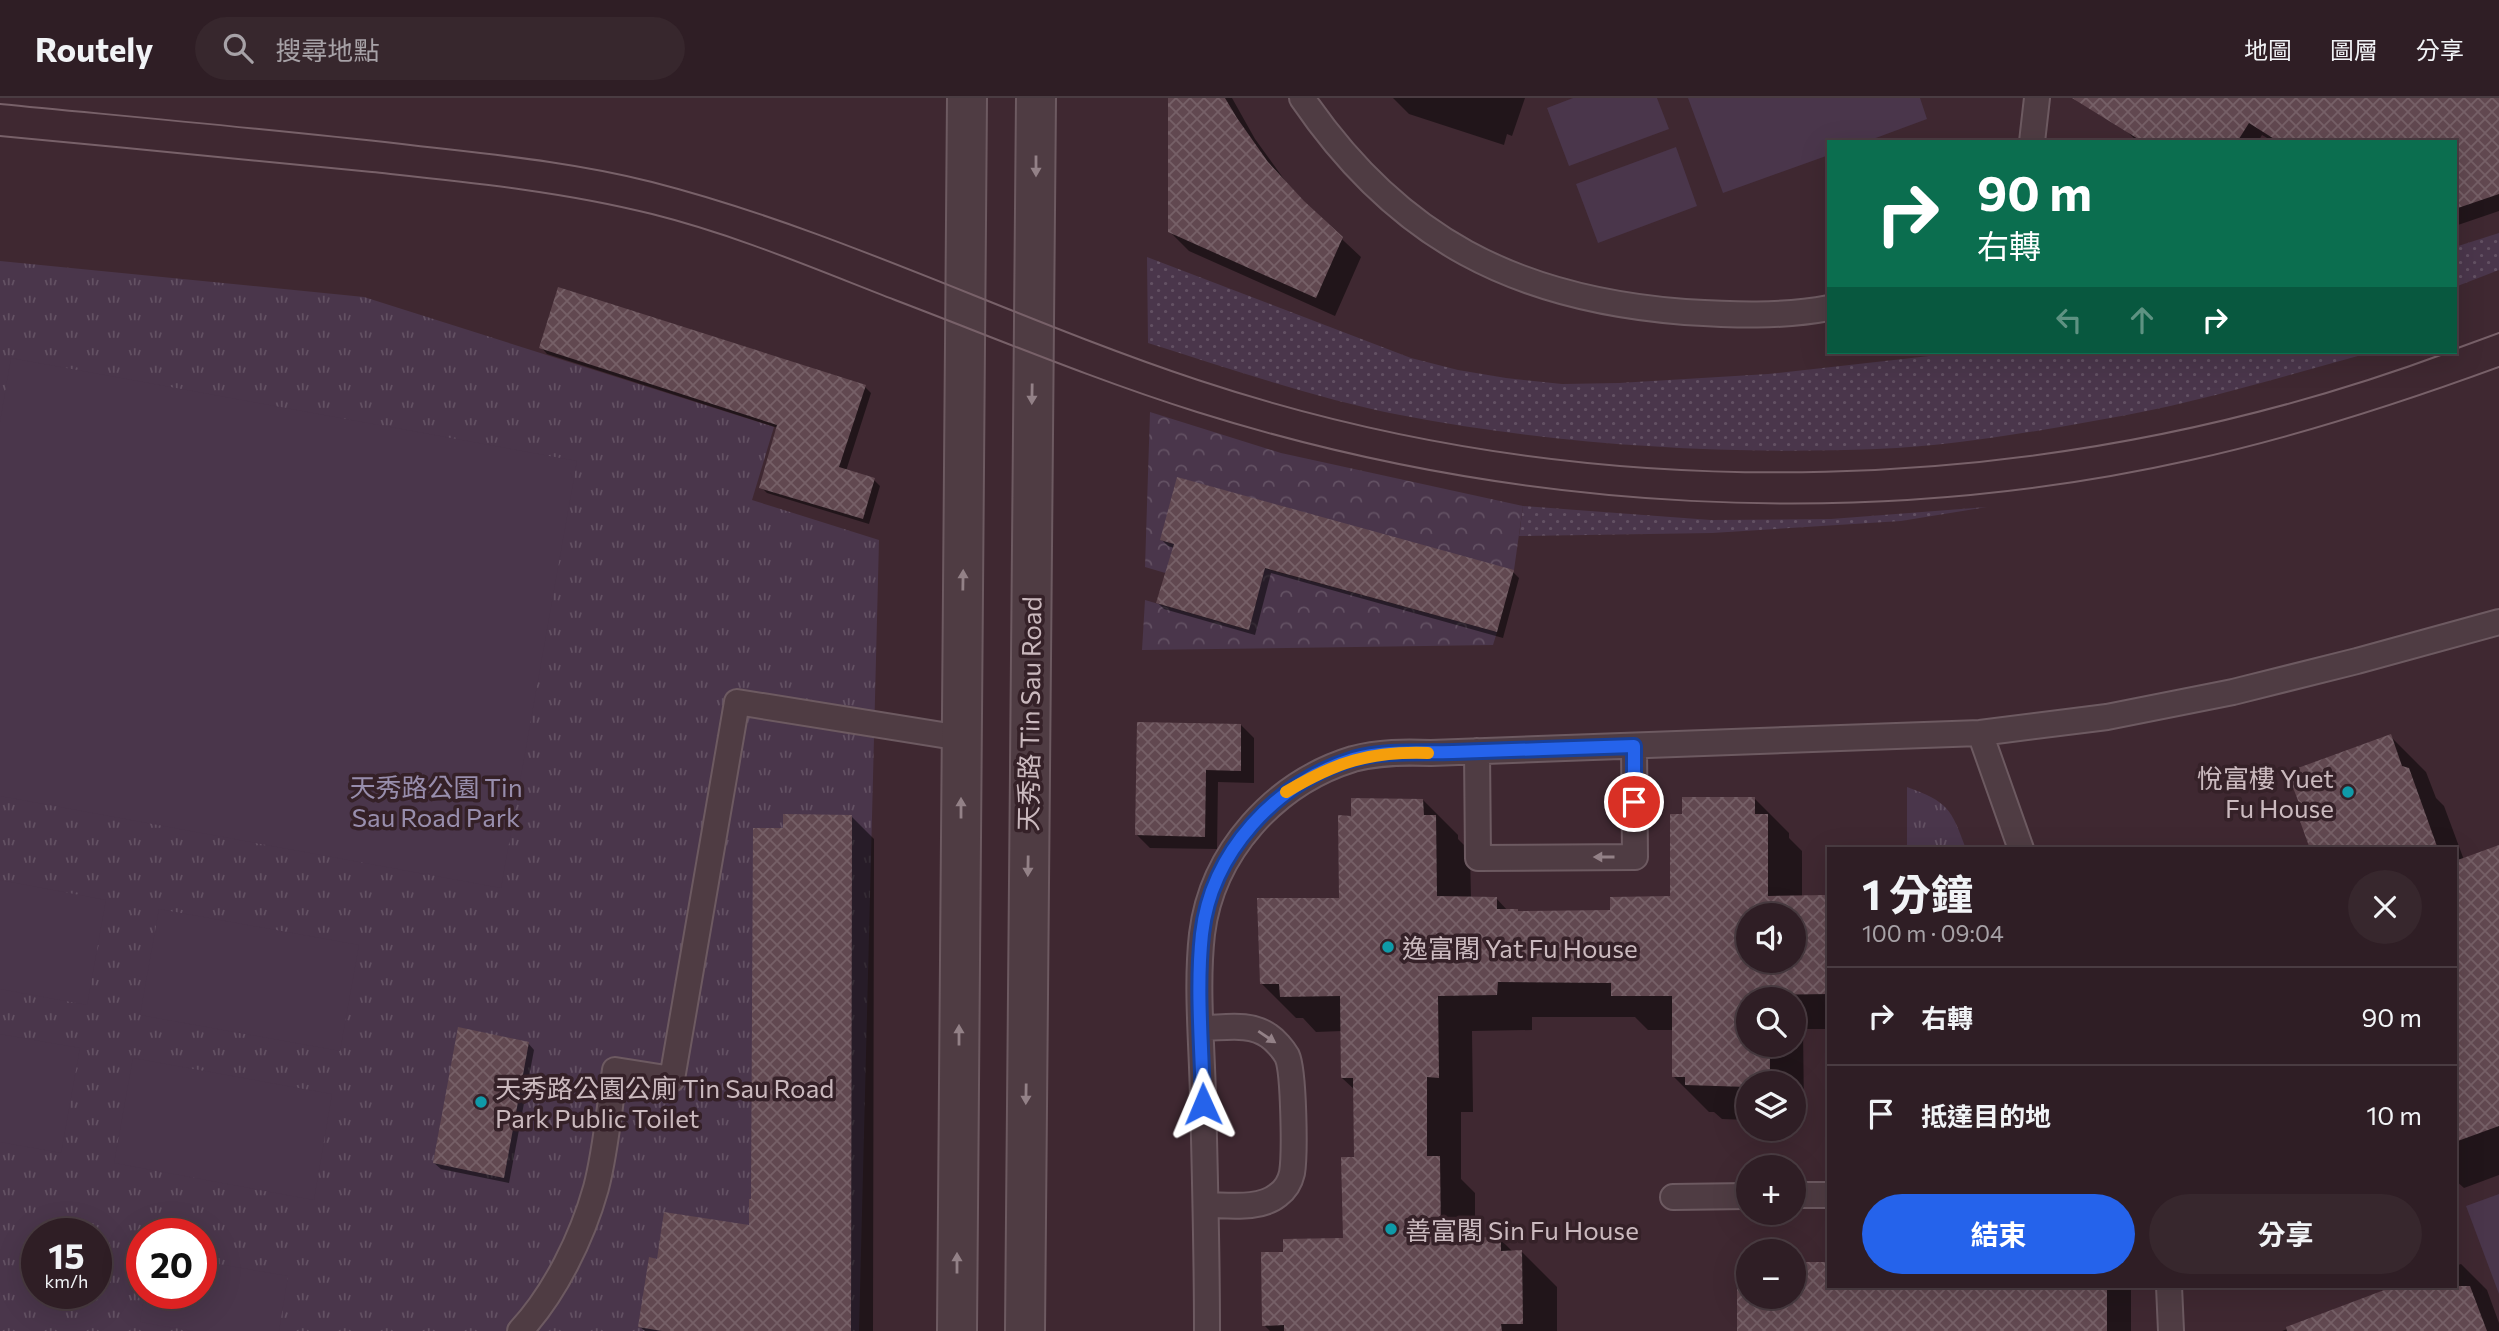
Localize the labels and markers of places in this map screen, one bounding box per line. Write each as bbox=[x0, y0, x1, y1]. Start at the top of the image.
place label: 悅富樓 Yuet Fu House bbox=[2197, 762, 2334, 823]
pin bbox=[1604, 772, 1664, 832]
marker: 悅富樓 Yuet Fu House bbox=[2340, 784, 2356, 800]
place label: 逸富閣 Yat Fu House bbox=[1402, 932, 1638, 963]
marker: 逸富閣 Yat Fu House bbox=[1380, 939, 1396, 955]
place label: 天秀路公園公廁 Tin Sau Road Park Public Toilet bbox=[495, 1072, 834, 1133]
marker: 天秀路公園公廁 Tin Sau Road Park Public Toilet bbox=[473, 1094, 489, 1110]
place label: 善富閣 Sin Fu House bbox=[1405, 1214, 1639, 1245]
marker: 善富閣 Sin Fu House bbox=[1383, 1221, 1399, 1237]

